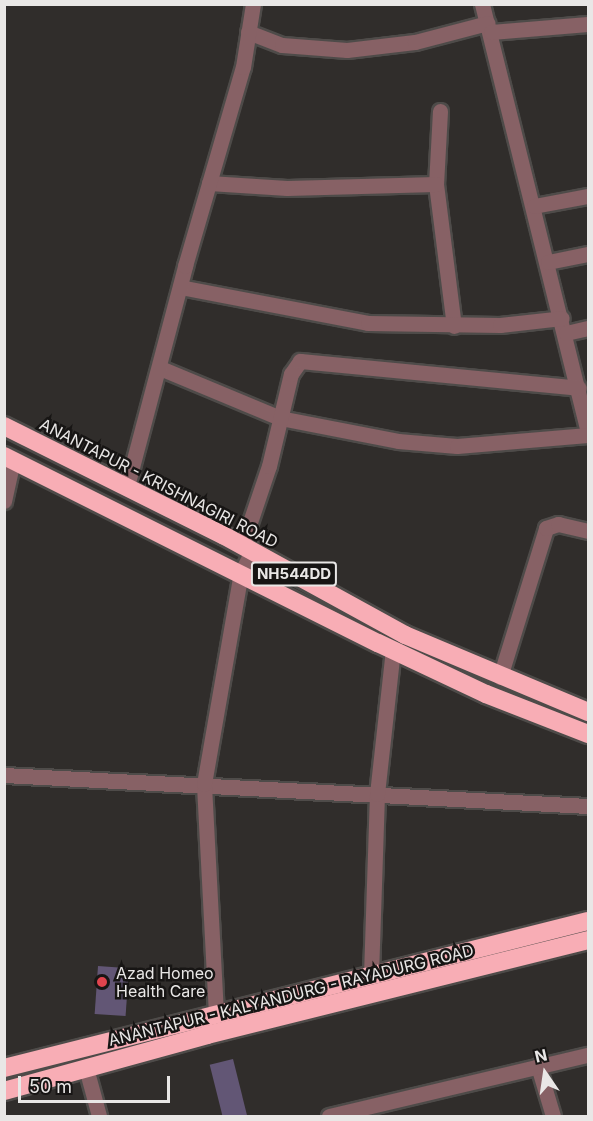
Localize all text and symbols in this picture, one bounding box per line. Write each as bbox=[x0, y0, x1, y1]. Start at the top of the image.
street label: ANANTAPUR - KRISHNAGIRI ROAD bbox=[37, 414, 281, 552]
road number: NH544DD bbox=[250, 562, 338, 586]
street label: ANANTAPUR - KALYANDURG - RAYADURG ROAD bbox=[106, 940, 476, 1050]
place label: Azad Homeo Health Care bbox=[116, 963, 214, 1001]
marker: Azad Homeo Health Care bbox=[93, 973, 111, 991]
north arrow bbox=[515, 1043, 575, 1103]
text: N bbox=[533, 1044, 549, 1067]
scale bar bbox=[21, 1064, 172, 1102]
text: 50 m bbox=[29, 1076, 72, 1097]

